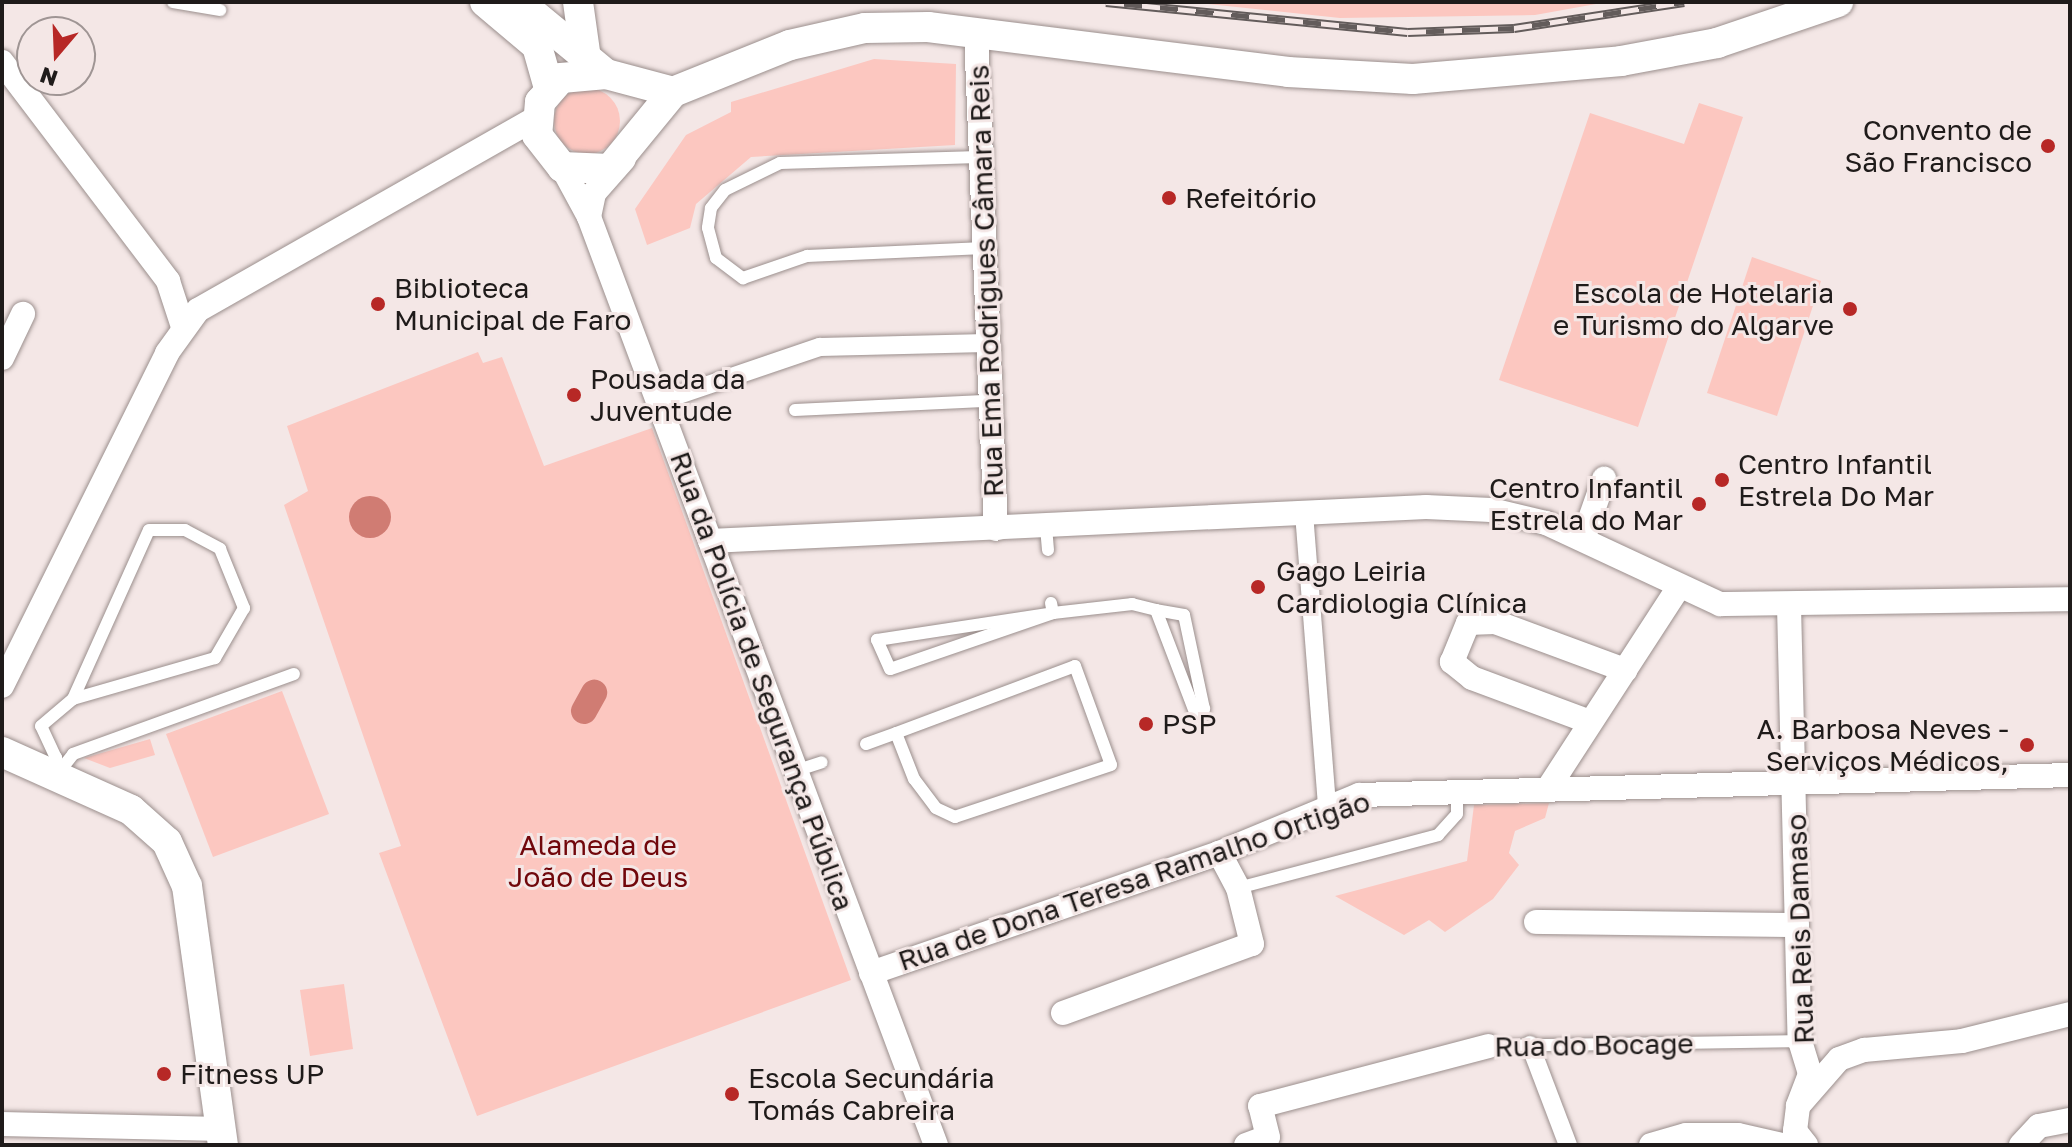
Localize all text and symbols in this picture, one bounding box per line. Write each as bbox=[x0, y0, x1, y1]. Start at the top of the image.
north arrow bbox=[16, 16, 96, 96]
text: N bbox=[36, 62, 61, 93]
street label: Rua Ema Rodrigues Câmara Reis bbox=[962, 64, 1010, 498]
place label: Convento de São Francisco bbox=[1844, 113, 2032, 179]
marker: Convento de São Francisco bbox=[2039, 137, 2057, 155]
place label: Refeitório bbox=[1185, 181, 1317, 215]
marker: Refeitório bbox=[1160, 189, 1178, 207]
place label: Biblioteca Municipal de Faro bbox=[394, 271, 631, 337]
place label: Escola de Hotelaria e Turismo do Algarve bbox=[1553, 276, 1834, 342]
marker: Biblioteca Municipal de Faro bbox=[369, 295, 387, 313]
marker: Escola de Hotelaria e Turismo do Algarve bbox=[1841, 300, 1859, 318]
place label: Pousada da Juventude bbox=[590, 362, 746, 428]
marker: Pousada da Juventude bbox=[565, 386, 583, 404]
street label: Rua da Polícia de Segurança Pública bbox=[663, 447, 861, 915]
place label: Centro Infantil Estrela Do Mar bbox=[1738, 447, 1934, 513]
place label: Centro Infantil Estrela do Mar bbox=[1489, 471, 1683, 537]
marker: Centro Infantil Estrela Do Mar bbox=[1713, 471, 1731, 489]
marker: Centro Infantil Estrela do Mar bbox=[1690, 495, 1708, 513]
place label: Gago Leiria Cardiologia Clínica bbox=[1276, 554, 1527, 620]
marker: Gago Leiria Cardiologia Clínica bbox=[1247, 576, 1269, 598]
place label: PSP bbox=[1162, 707, 1217, 741]
place label: A. Barbosa Neves - Serviços Médicos, bbox=[1757, 712, 2009, 778]
marker: PSP bbox=[1137, 715, 1155, 733]
marker: A. Barbosa Neves - Serviços Médicos, bbox=[2016, 734, 2038, 756]
street label: Rua de Dona Teresa Ramalho Ortigão bbox=[894, 784, 1374, 978]
street label: Rua Reis Damaso bbox=[1779, 813, 1821, 1045]
park label: Alameda de João de Deus bbox=[508, 828, 688, 894]
street label: Rua do Bocage bbox=[1494, 1026, 1694, 1064]
place label: Fitness UP bbox=[180, 1057, 324, 1091]
place label: Escola Secundária Tomás Cabreira bbox=[748, 1061, 995, 1127]
marker: Fitness UP bbox=[155, 1065, 173, 1083]
marker: Escola Secundária Tomás Cabreira bbox=[723, 1085, 741, 1103]

